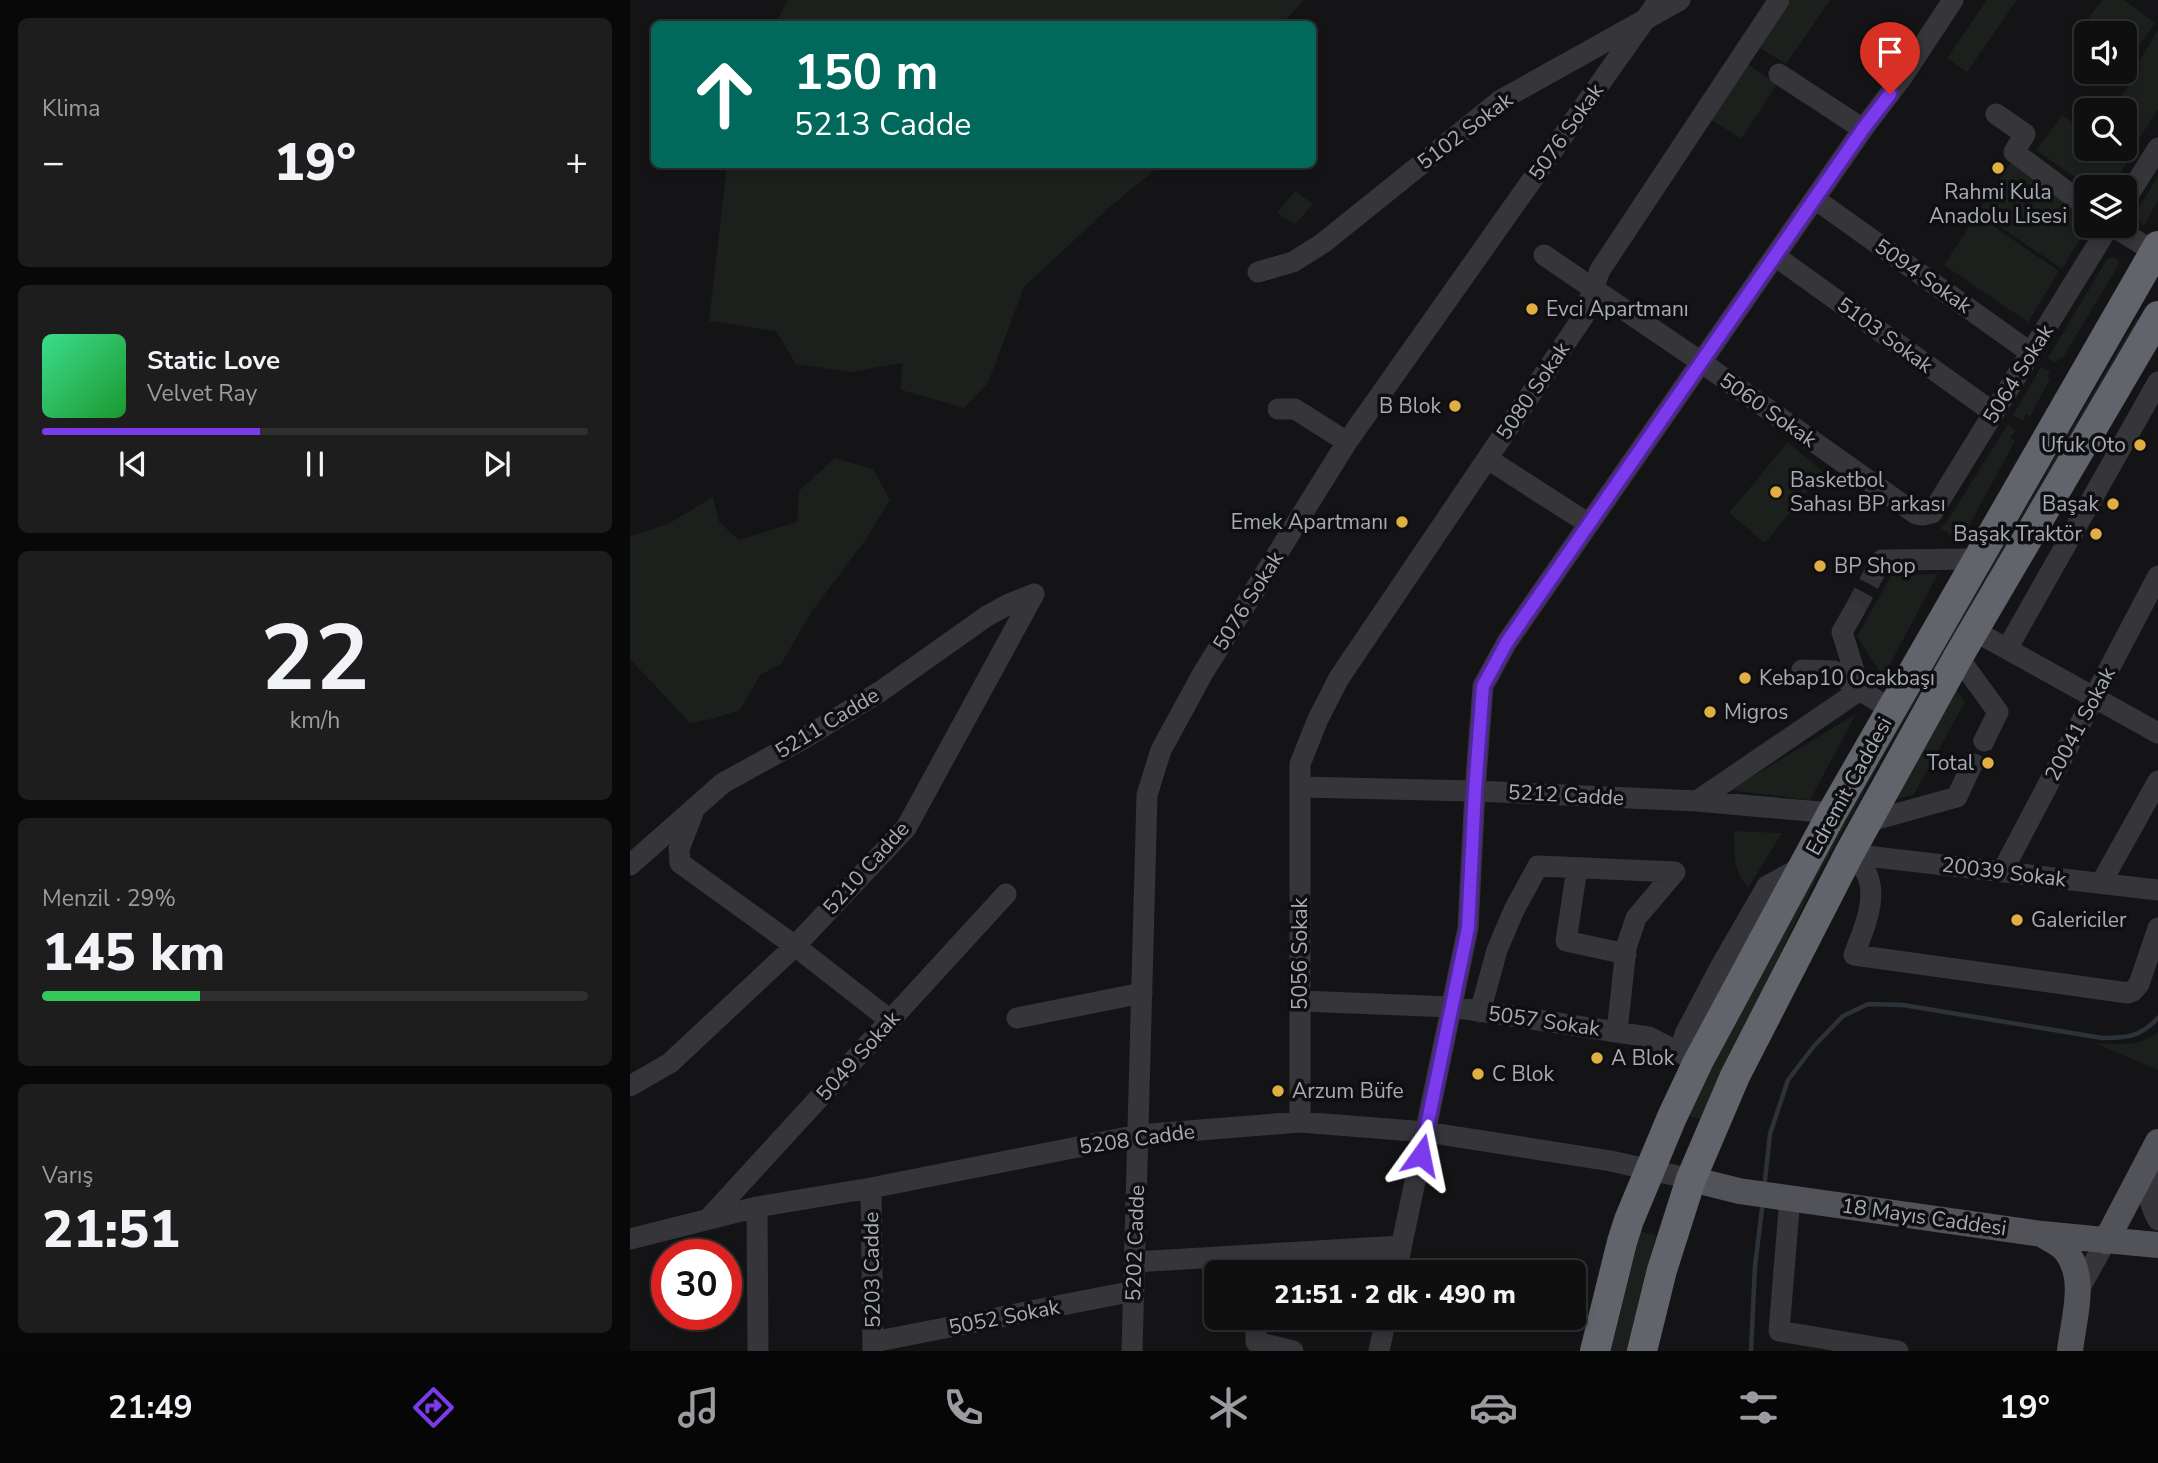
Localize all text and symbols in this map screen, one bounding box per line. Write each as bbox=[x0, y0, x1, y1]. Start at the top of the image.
map controls bbox=[2074, 21, 2137, 238]
button: sound bbox=[2074, 21, 2137, 84]
pin bbox=[1860, 22, 1920, 94]
icon: arrive bbox=[1871, 33, 1909, 71]
text: 150 m bbox=[794, 39, 938, 106]
icon: ahead bbox=[679, 49, 770, 140]
street label: 5076 Sokak bbox=[1522, 78, 1610, 186]
street label: 5102 Sokak bbox=[1412, 86, 1519, 176]
text: Klima bbox=[42, 93, 100, 124]
button: search bbox=[2074, 98, 2137, 161]
text: 5213 Cadde bbox=[794, 103, 971, 146]
text: 19° bbox=[274, 127, 356, 198]
text: − bbox=[42, 137, 65, 188]
text: + bbox=[565, 137, 588, 188]
marker: Rahmi Kula Anadolu Lisesi bbox=[1990, 160, 2006, 176]
button: layers bbox=[2074, 175, 2137, 238]
place label: Rahmi Kula Anadolu Lisesi bbox=[1929, 178, 2067, 230]
street label: 5094 Sokak bbox=[1869, 232, 1977, 320]
street label: 5103 Sokak bbox=[1831, 291, 1939, 380]
place label: Evci Apartmanı bbox=[1546, 295, 1689, 323]
marker: Evci Apartmanı bbox=[1524, 301, 1540, 317]
street label: 5064 Sokak bbox=[1976, 318, 2060, 429]
street label: 5080 Sokak bbox=[1490, 336, 1576, 445]
text: Static Love bbox=[147, 343, 280, 378]
street label: 5060 Sokak bbox=[1714, 366, 1822, 454]
text: Velvet Ray bbox=[147, 378, 257, 409]
place label: B Blok bbox=[1379, 392, 1441, 420]
marker: B Blok bbox=[1447, 398, 1463, 414]
place label: Ufuk Oto bbox=[2041, 431, 2126, 459]
marker: Ufuk Oto bbox=[2132, 437, 2148, 453]
icon: previous bbox=[114, 445, 152, 483]
icon: pause bbox=[296, 445, 334, 483]
icon: next bbox=[478, 445, 516, 483]
place label: Basketbol Sahası BP arkası bbox=[1790, 466, 1946, 518]
marker: Basketbol Sahası BP arkası bbox=[1768, 484, 1784, 500]
place label: Başak bbox=[2042, 490, 2099, 518]
marker: Başak bbox=[2105, 496, 2121, 512]
place label: Emek Apartmanı bbox=[1231, 508, 1388, 536]
marker: Emek Apartmanı bbox=[1394, 514, 1410, 530]
place label: Başak Traktör bbox=[1953, 520, 2082, 548]
marker: Başak Traktör bbox=[2088, 526, 2104, 542]
street label: 5076 Sokak bbox=[1206, 545, 1290, 656]
place label: BP Shop bbox=[1834, 552, 1916, 580]
marker: BP Shop bbox=[1812, 558, 1828, 574]
text: 22 bbox=[260, 597, 370, 721]
street label: 20041 Sokak bbox=[2038, 662, 2122, 786]
place label: Kebap10 Ocakbaşı bbox=[1759, 664, 1935, 692]
marker: Kebap10 Ocakbaşı bbox=[1737, 670, 1753, 686]
street label: 5211 Cadde bbox=[770, 681, 884, 765]
place label: Migros bbox=[1724, 698, 1788, 726]
marker: Migros bbox=[1702, 704, 1718, 720]
text: km/h bbox=[290, 705, 340, 736]
street label: Edremit Caddesi bbox=[1799, 712, 1899, 860]
place label: Total bbox=[1927, 749, 1975, 777]
marker: Total bbox=[1980, 755, 1996, 771]
street label: 5212 Cadde bbox=[1507, 778, 1625, 812]
street label: 5210 Cadde bbox=[817, 815, 915, 921]
street label: 20039 Sokak bbox=[1940, 850, 2068, 894]
text: Menzil · 29% bbox=[42, 883, 176, 914]
street label: 5056 Sokak bbox=[1286, 897, 1314, 1010]
place label: Galericiler bbox=[2031, 906, 2127, 934]
marker: Galericiler bbox=[2009, 912, 2025, 928]
text: 145 km bbox=[42, 917, 225, 988]
street label: 5057 Sokak bbox=[1486, 999, 1602, 1043]
street label: 5049 Sokak bbox=[810, 1004, 906, 1107]
place label: A Blok bbox=[1611, 1044, 1675, 1072]
marker: A Blok bbox=[1589, 1050, 1605, 1066]
place label: C Blok bbox=[1492, 1060, 1555, 1088]
marker: C Blok bbox=[1470, 1066, 1486, 1082]
place label: Arzum Büfe bbox=[1292, 1077, 1404, 1105]
marker: Arzum Büfe bbox=[1270, 1083, 1286, 1099]
street label: 5208 Cadde bbox=[1077, 1117, 1197, 1161]
position arrow bbox=[1384, 1118, 1458, 1192]
text: Varış bbox=[42, 1160, 93, 1191]
street label: 5202 Cadde bbox=[1119, 1184, 1151, 1302]
street label: 18 Mayıs Caddesi bbox=[1840, 1192, 2008, 1242]
text: 21:51 bbox=[42, 1194, 180, 1265]
street label: 5203 Cadde bbox=[857, 1212, 887, 1328]
speed limit sign: 30 bbox=[651, 1239, 742, 1330]
text: 21:51 · 2 dk · 490 m bbox=[1274, 1277, 1516, 1312]
street label: 5052 Sokak bbox=[946, 1292, 1062, 1341]
icon: directions bbox=[409, 1383, 458, 1432]
icon: music bbox=[674, 1383, 723, 1432]
icon: phone bbox=[939, 1383, 988, 1432]
icon: climate bbox=[1204, 1383, 1253, 1432]
icon: car bbox=[1469, 1383, 1518, 1432]
icon: filters bbox=[1734, 1383, 1783, 1432]
text: 21:49 bbox=[108, 1386, 193, 1429]
text: 19° bbox=[1999, 1386, 2050, 1429]

